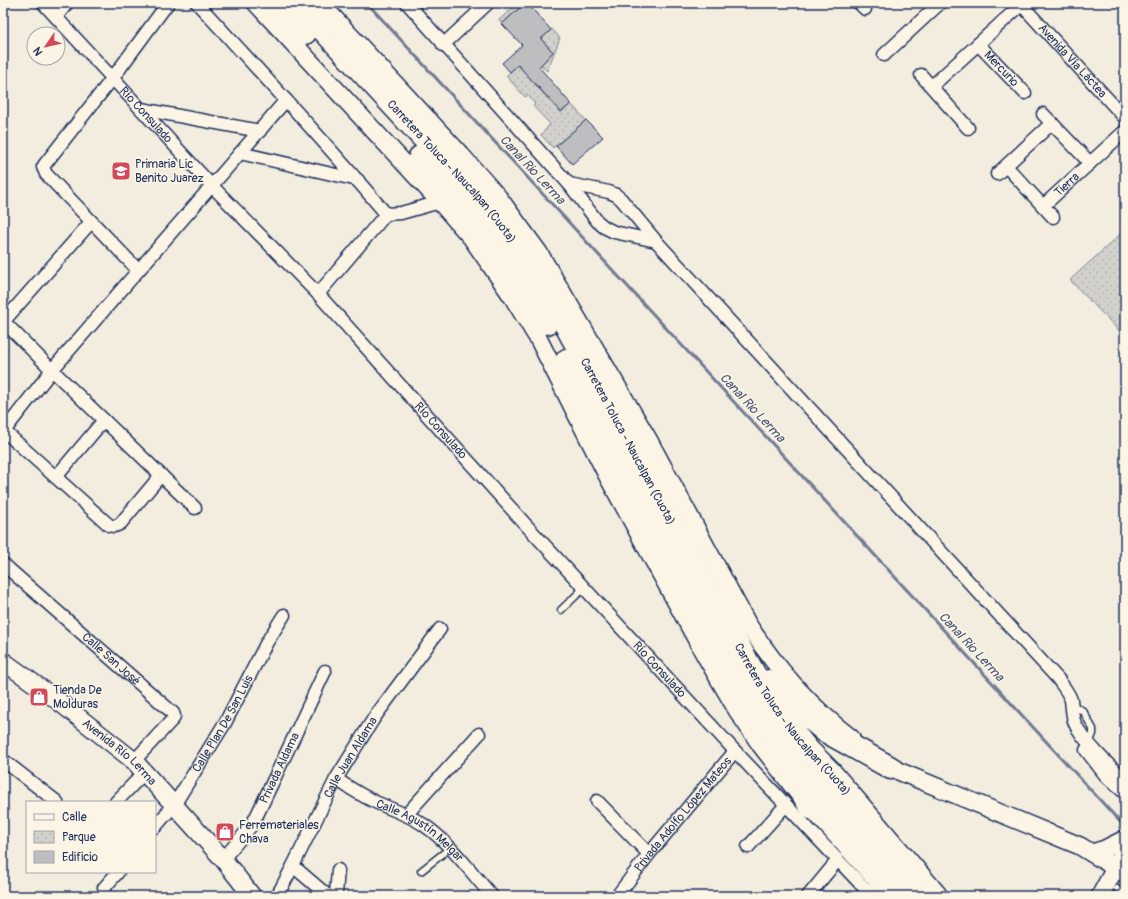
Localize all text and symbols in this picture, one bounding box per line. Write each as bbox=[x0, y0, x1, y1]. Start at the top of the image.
street label: Avenida Vía Láctea bbox=[1035, 21, 1110, 101]
north arrow bbox=[26, 26, 66, 66]
text: N bbox=[30, 44, 46, 58]
street label: Mercurio bbox=[981, 48, 1022, 90]
street label: Río Consulado bbox=[116, 84, 176, 147]
street label: Carretera Toluca - Naucalpan (Cuota) bbox=[384, 97, 519, 246]
water label: Canal Rio Lerma bbox=[496, 132, 569, 208]
place label: Primaria Lic Benito Juarez bbox=[135, 157, 204, 186]
school or university icon: Primaria Lic Benito Juarez bbox=[110, 160, 132, 182]
street label: Tierra bbox=[1051, 169, 1083, 200]
street label: Carretera Toluca - Naucalpan (Cuota) bbox=[577, 356, 678, 527]
water label: Canal Rio Lerma bbox=[716, 370, 789, 446]
street label: Río Consulado bbox=[411, 399, 470, 463]
water label: Canal Rio Lerma bbox=[935, 609, 1008, 685]
street label: Calle San José bbox=[79, 630, 143, 689]
street label: Río Consulado bbox=[629, 638, 689, 701]
street label: Carretera Toluca - Naucalpan (Cuota) bbox=[731, 641, 854, 799]
street label: Calle Plan De San Luis bbox=[189, 672, 257, 775]
place label: Tienda De Molduras bbox=[53, 683, 102, 712]
shop icon: Tienda De Molduras bbox=[28, 686, 50, 708]
street label: Calle Juan Aldama bbox=[321, 714, 381, 801]
street label: Avenida Río Lerma bbox=[79, 716, 160, 789]
street label: Privada Aldama bbox=[257, 730, 303, 806]
street label: Privada Adolfo López Mateos bbox=[631, 753, 735, 875]
street label: Calle Agustín Melgar bbox=[374, 796, 467, 866]
legend bbox=[26, 801, 156, 873]
text: Calle bbox=[62, 810, 87, 825]
place label: Ferremateriales Chava bbox=[239, 818, 319, 847]
shop icon: Ferremateriales Chava bbox=[214, 821, 236, 843]
text: Parque bbox=[62, 830, 96, 845]
text: Edificio bbox=[62, 850, 98, 865]

